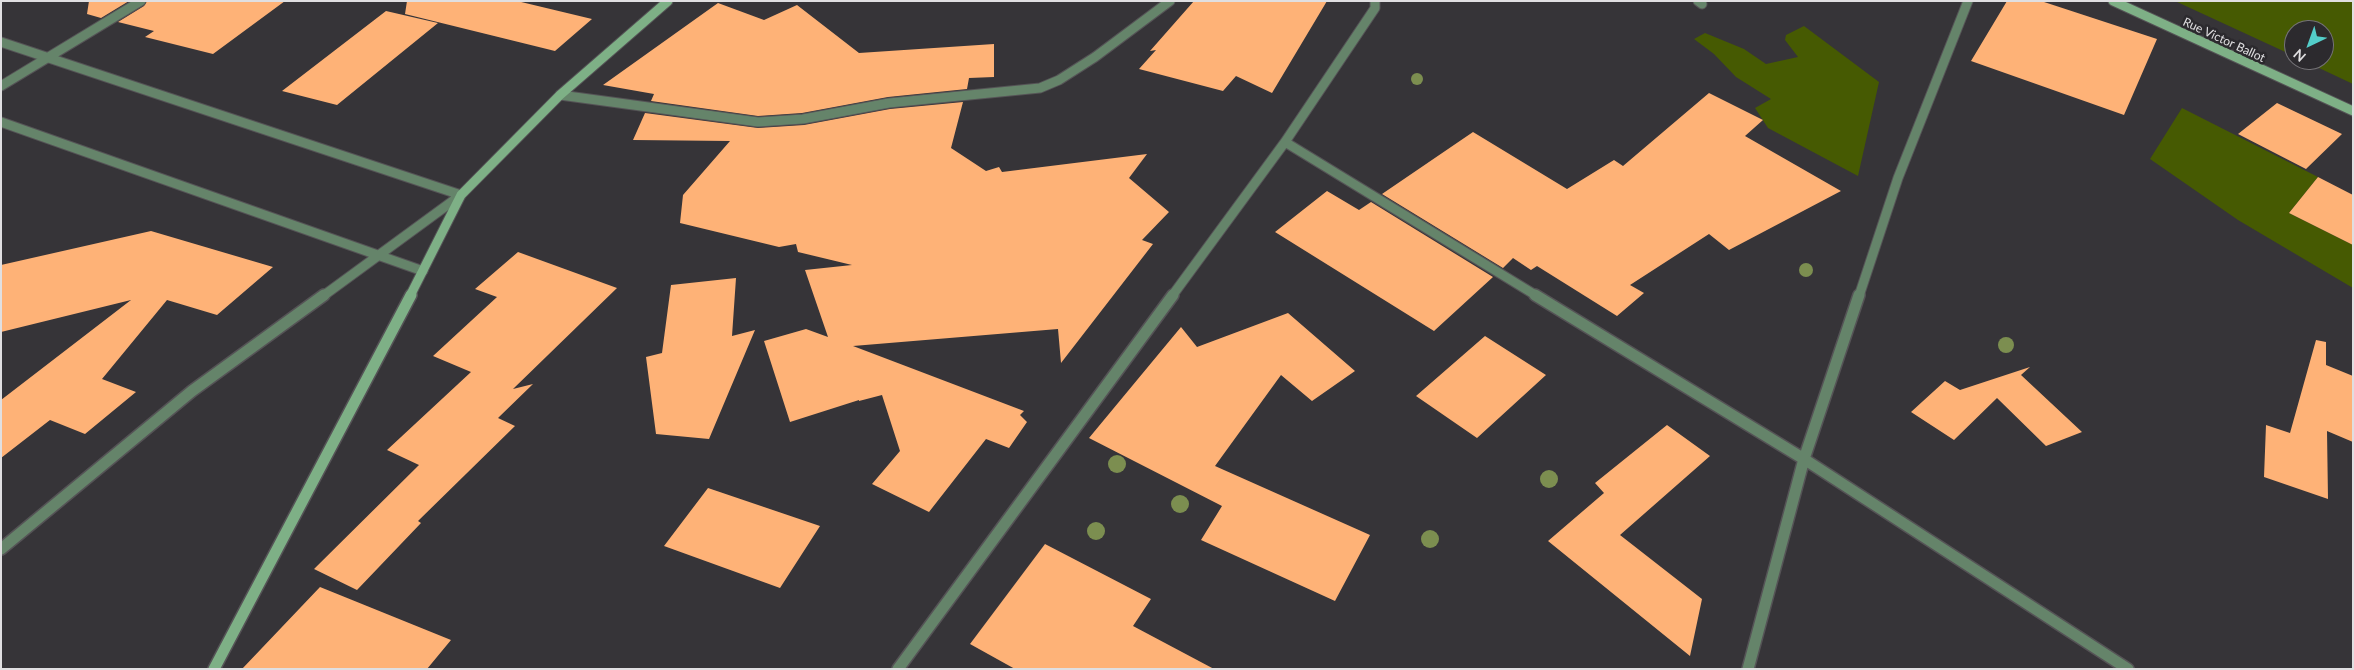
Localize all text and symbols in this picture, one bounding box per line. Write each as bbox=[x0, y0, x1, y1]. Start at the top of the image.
street label: Rue Victor Ballot bbox=[2181, 15, 2267, 65]
north arrow bbox=[2284, 20, 2334, 70]
text: N bbox=[2290, 46, 2309, 66]

